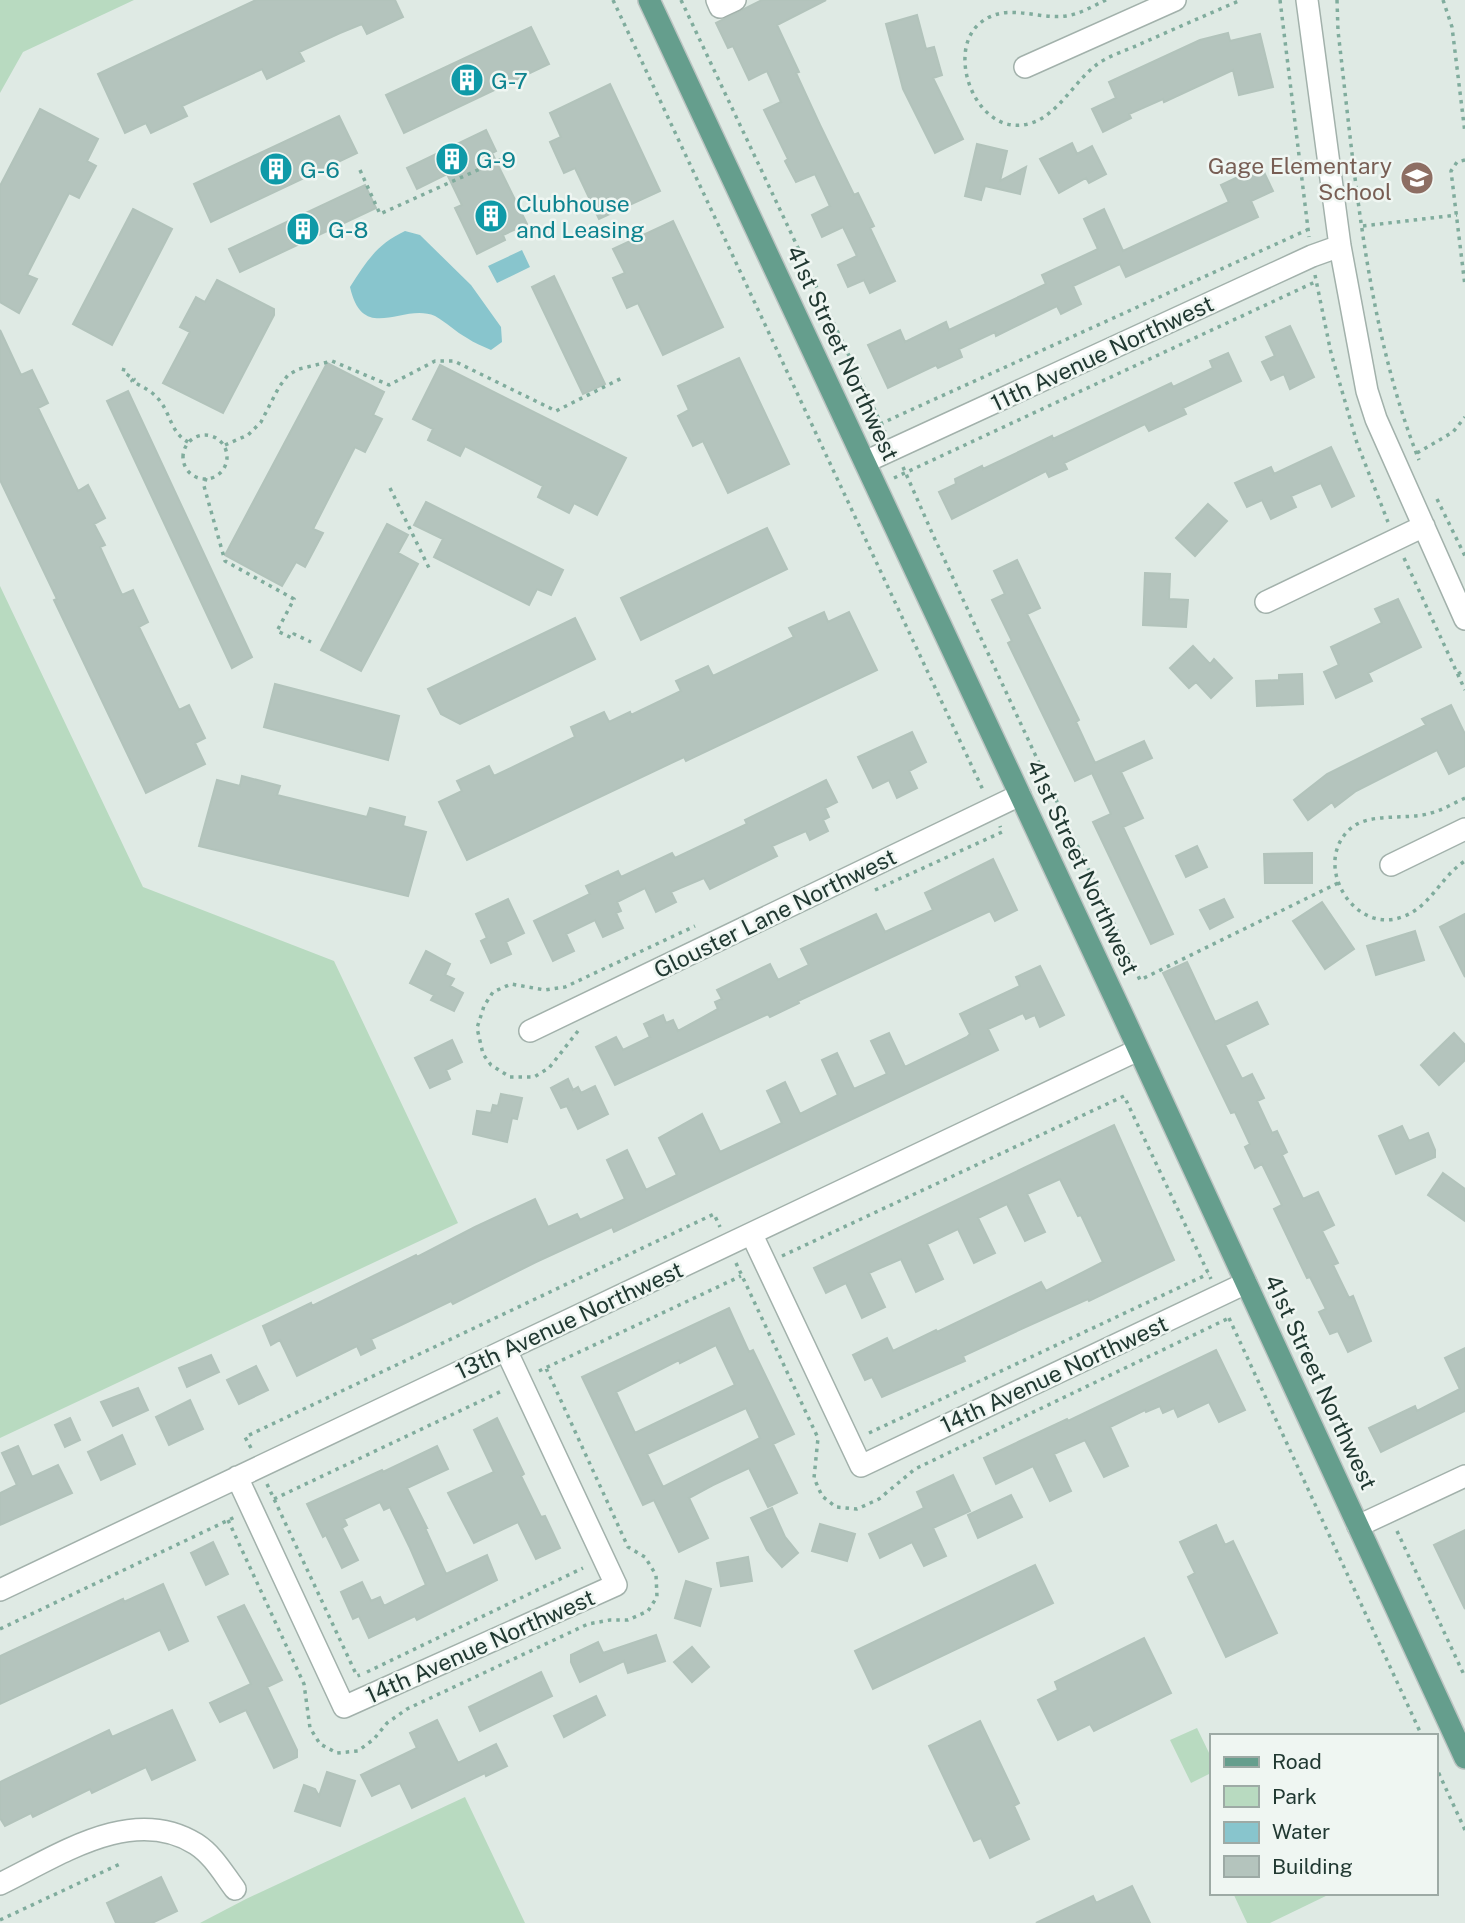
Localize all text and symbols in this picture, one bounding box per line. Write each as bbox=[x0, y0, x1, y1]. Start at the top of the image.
building icon: G-7 bbox=[448, 61, 486, 99]
place label: G-7 bbox=[491, 67, 528, 94]
building icon: G-9 bbox=[433, 140, 471, 178]
place label: G-9 bbox=[476, 146, 516, 173]
building icon: G-6 bbox=[257, 150, 295, 188]
place label: Gage Elementary School bbox=[1208, 152, 1392, 205]
place label: G-6 bbox=[300, 156, 340, 183]
school or university icon: Gage Elementary School bbox=[1398, 159, 1436, 197]
place label: Clubhouse and Leasing bbox=[516, 190, 645, 243]
building icon: Clubhouse and Leasing bbox=[472, 197, 510, 235]
building icon: G-8 bbox=[284, 210, 322, 248]
place label: G-8 bbox=[328, 216, 368, 243]
street label: 41st Street Northwest bbox=[781, 241, 905, 465]
street label: 11th Avenue Northwest bbox=[986, 289, 1218, 417]
street label: 41st Street Northwest bbox=[1021, 755, 1145, 979]
street label: Glouster Lane Northwest bbox=[649, 843, 901, 983]
street label: 13th Avenue Northwest bbox=[451, 1255, 687, 1385]
street label: 41st Street Northwest bbox=[1259, 1270, 1383, 1494]
street label: 14th Avenue Northwest bbox=[936, 1309, 1172, 1439]
street label: 14th Avenue Northwest bbox=[361, 1583, 599, 1709]
legend bbox=[1210, 1734, 1437, 1895]
text: Road bbox=[1272, 1749, 1322, 1774]
text: Park bbox=[1272, 1784, 1317, 1809]
text: Water bbox=[1272, 1819, 1330, 1844]
text: Building bbox=[1272, 1854, 1353, 1879]

